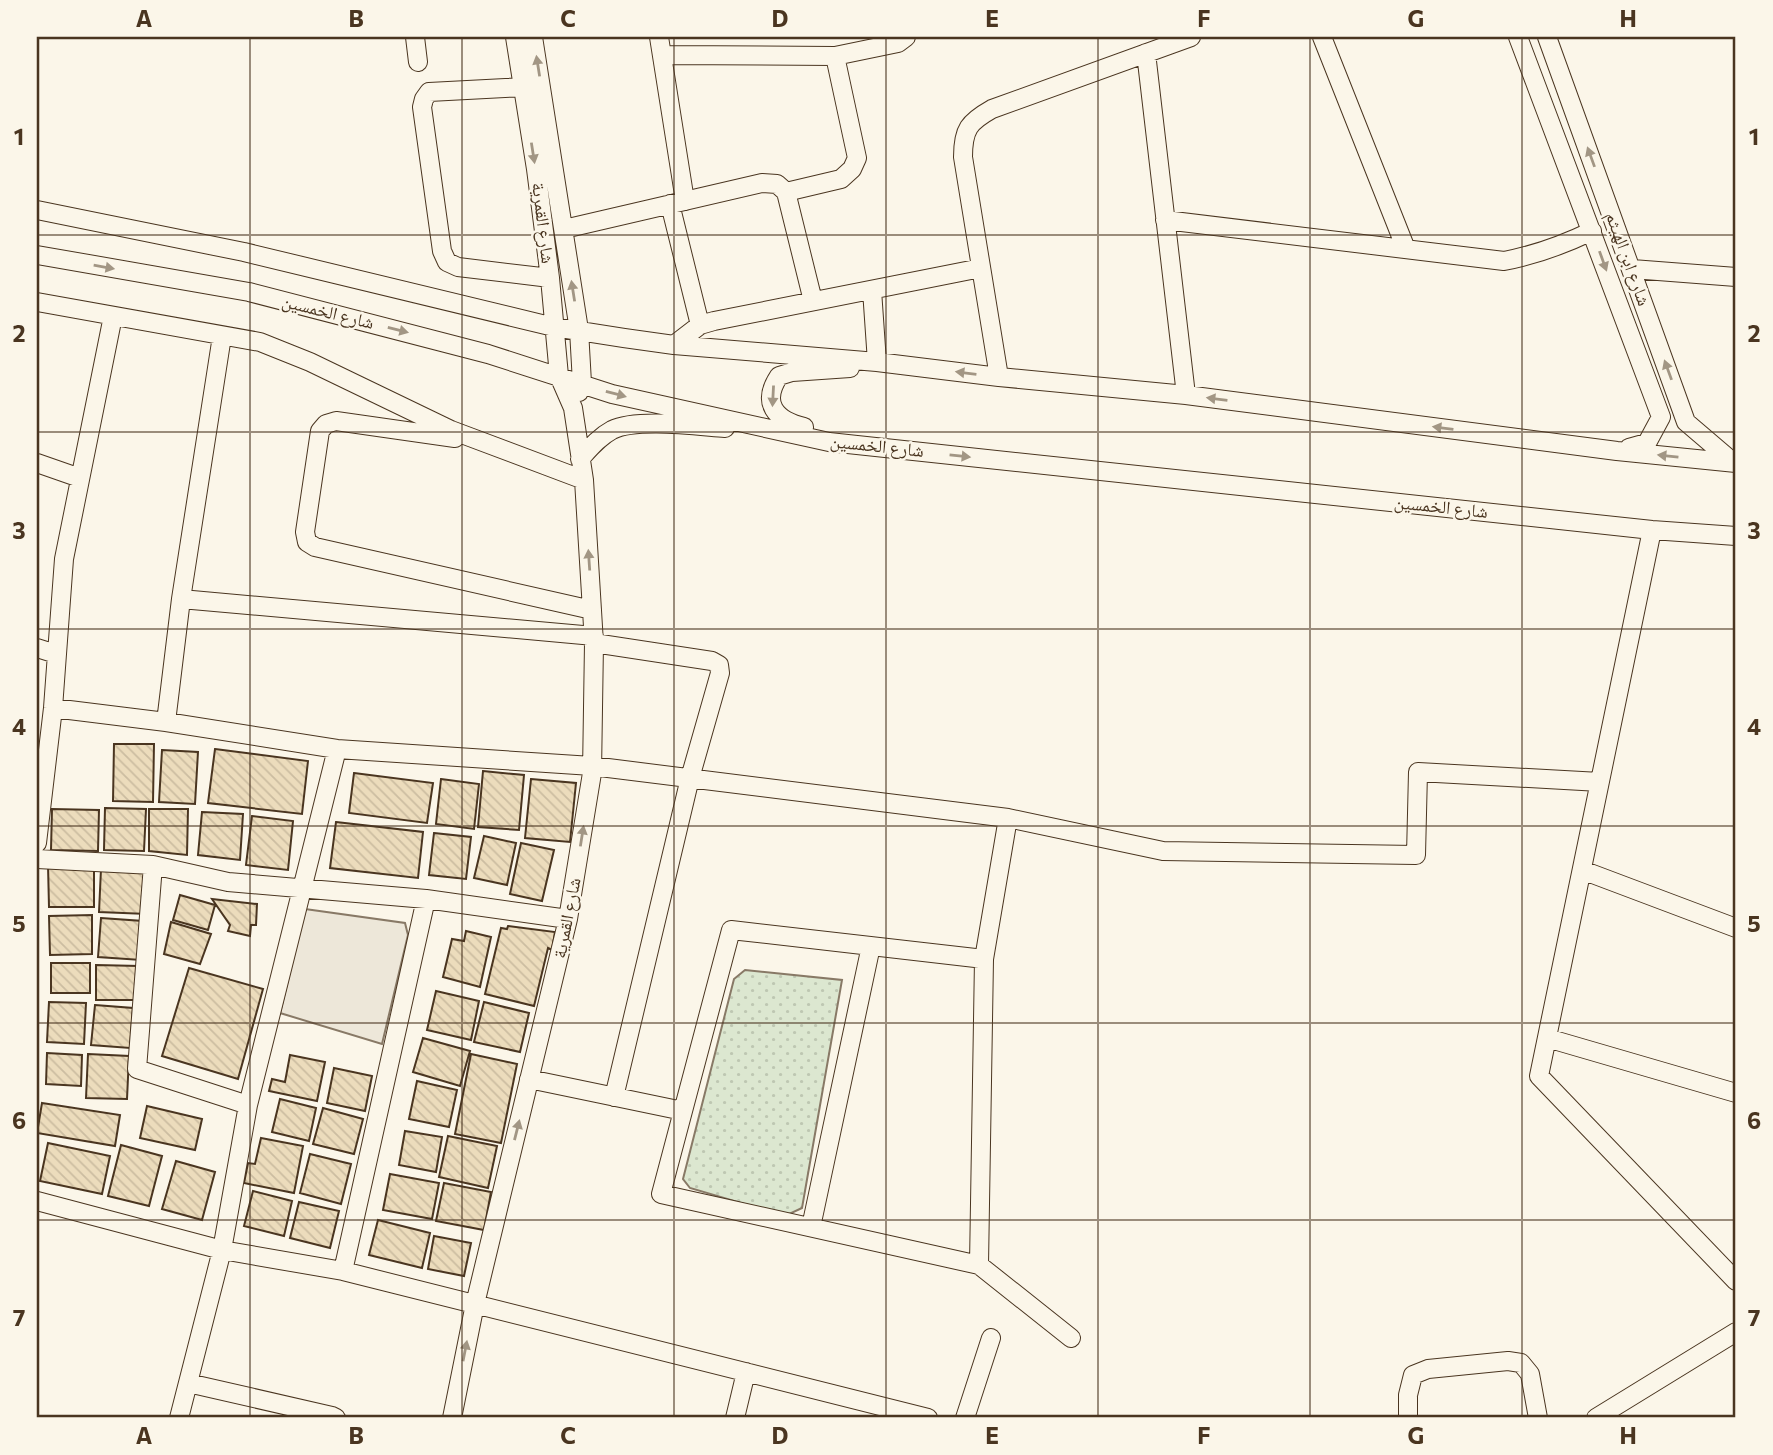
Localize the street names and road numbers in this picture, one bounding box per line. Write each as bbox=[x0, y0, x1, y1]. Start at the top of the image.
street label: شارع القمرية bbox=[527, 181, 560, 265]
street label: شارع ابن الهيثم bbox=[1600, 209, 1656, 309]
street label: شارع الخمسين bbox=[280, 289, 377, 334]
street label: شارع الخمسين bbox=[829, 429, 925, 462]
street label: شارع الخمسين bbox=[1393, 490, 1489, 523]
street label: شارع القمرية bbox=[547, 876, 586, 960]

